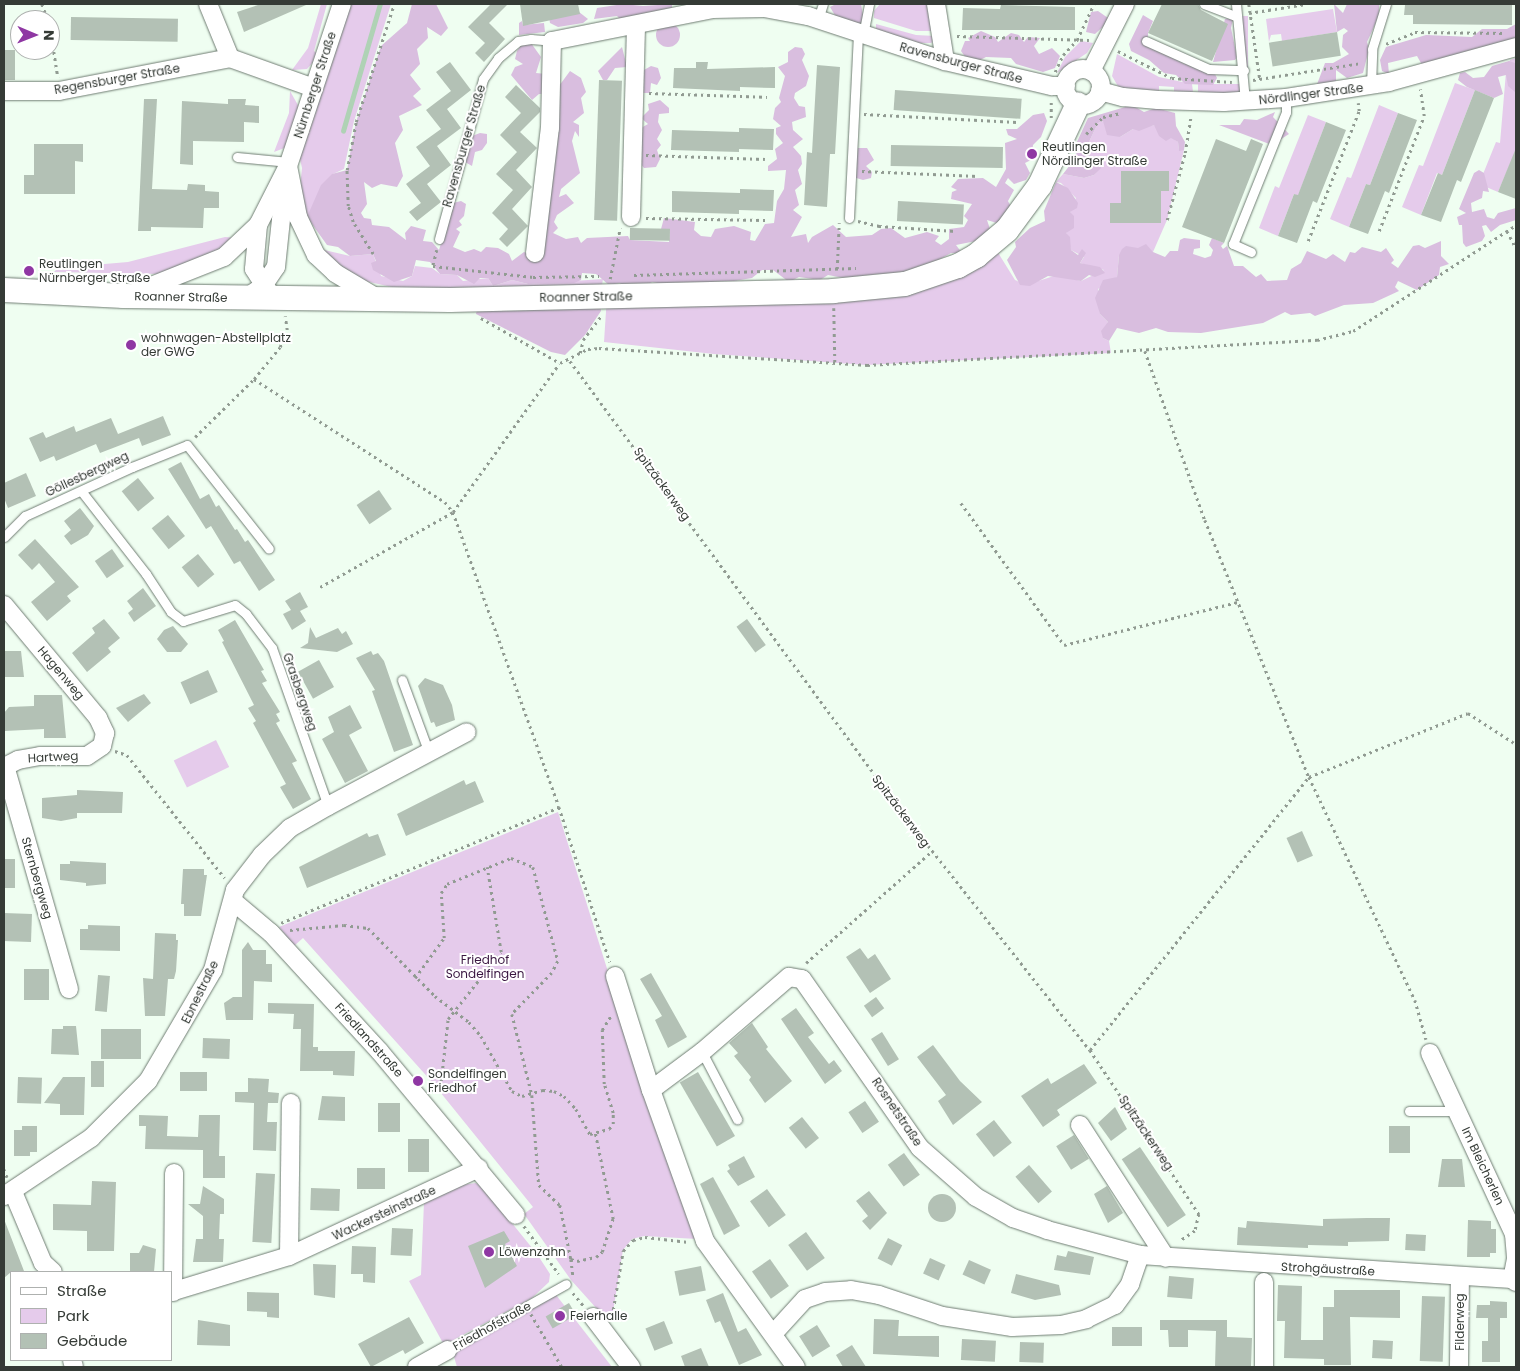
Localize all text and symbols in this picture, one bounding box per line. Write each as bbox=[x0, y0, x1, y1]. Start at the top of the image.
north arrow bbox=[10, 10, 60, 60]
text: N bbox=[39, 30, 59, 41]
street label: Nürnberger Straße bbox=[291, 30, 339, 140]
street label: Ravensburger Straße bbox=[898, 40, 1024, 86]
street label: Regensburger Straße bbox=[53, 61, 181, 97]
street label: Nördlinger Straße bbox=[1258, 80, 1364, 108]
street label: Ravensburger Straße bbox=[440, 83, 488, 209]
place label: Reutlingen Nördlinger Straße bbox=[1042, 140, 1147, 168]
marker: Reutlingen Nördlinger Straße bbox=[1026, 148, 1038, 160]
place label: Reutlingen Nürnberger Straße bbox=[39, 257, 150, 285]
marker: Reutlingen Nürnberger Straße bbox=[23, 265, 35, 277]
street label: Roanner Straße bbox=[134, 289, 228, 305]
street label: Roanner Straße bbox=[539, 289, 633, 305]
place label: wohnwagen-Abstellplatz der GWG bbox=[141, 331, 291, 359]
marker: wohnwagen-Abstellplatz der GWG bbox=[125, 339, 137, 351]
street label: Spitzäckerweg bbox=[631, 445, 693, 523]
street label: Göllesbergweg bbox=[43, 448, 131, 500]
street label: Hagenweg bbox=[35, 643, 87, 703]
street label: Grasbergweg bbox=[280, 651, 320, 733]
street label: Hartweg bbox=[27, 748, 79, 766]
street label: Spitzäckerweg bbox=[869, 772, 933, 850]
street label: Sternbergweg bbox=[18, 835, 56, 921]
park label: Friedhof Sondelfingen bbox=[446, 953, 524, 981]
street label: Ebnestraße bbox=[179, 958, 221, 1026]
street label: Friedlandstraße bbox=[332, 1000, 406, 1080]
place label: Sondelfingen Friedhof bbox=[428, 1067, 507, 1095]
marker: Sondelfingen Friedhof bbox=[412, 1075, 424, 1087]
street label: Rosnetstraße bbox=[869, 1075, 925, 1149]
street label: Spitzäckerweg bbox=[1116, 1093, 1176, 1173]
street label: Im Bleicherlen bbox=[1459, 1125, 1507, 1207]
street label: Wackersteinstraße bbox=[330, 1183, 438, 1243]
place label: Löwenzahn bbox=[499, 1245, 566, 1259]
marker: Löwenzahn bbox=[483, 1246, 495, 1258]
street label: Strohgäustraße bbox=[1281, 1259, 1375, 1279]
legend bbox=[10, 1271, 172, 1361]
text: Straße bbox=[57, 1280, 107, 1301]
street label: Filderweg bbox=[1453, 1293, 1467, 1351]
street label: Friedhofstraße bbox=[450, 1299, 534, 1353]
text: Park bbox=[57, 1305, 89, 1326]
place label: Feierhalle bbox=[570, 1309, 627, 1323]
marker: Feierhalle bbox=[554, 1310, 566, 1322]
text: Gebäude bbox=[57, 1330, 127, 1351]

